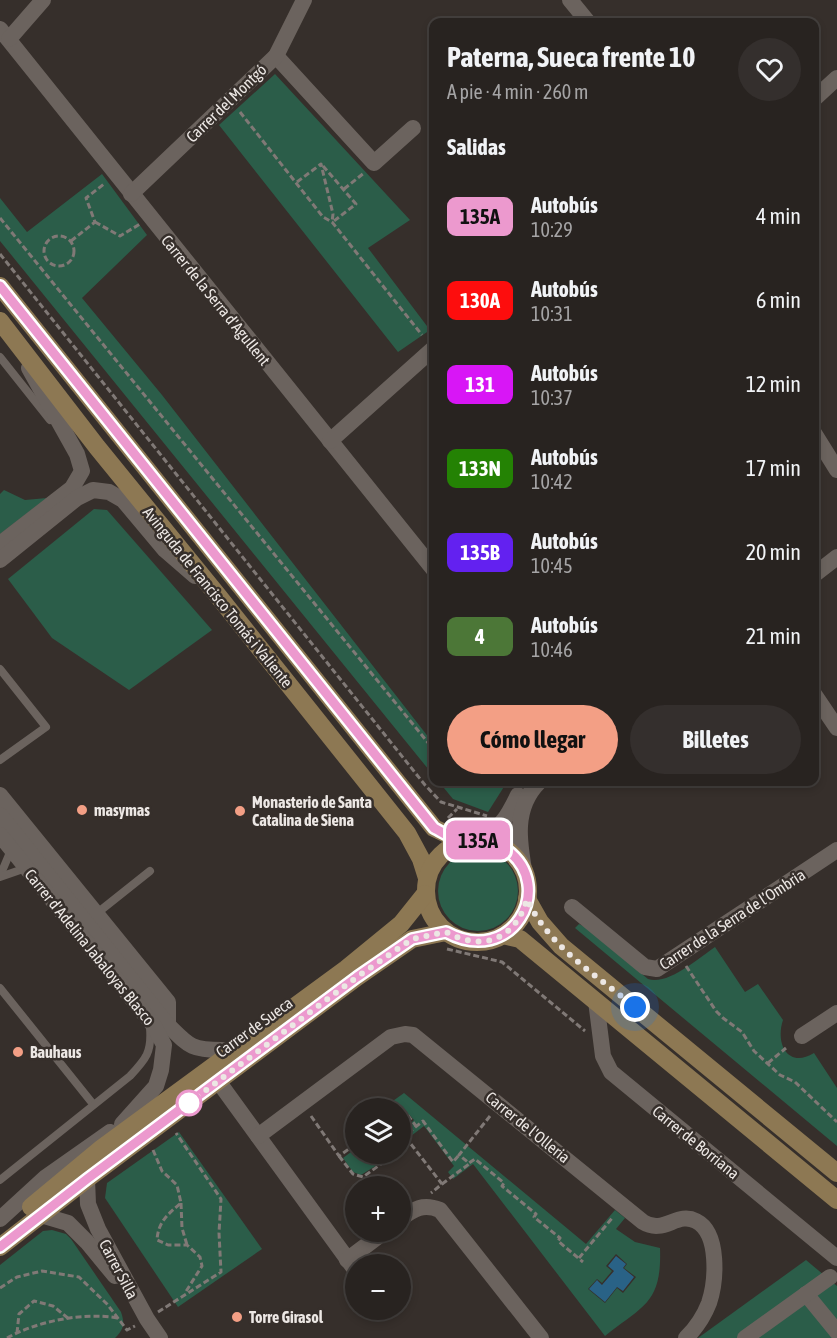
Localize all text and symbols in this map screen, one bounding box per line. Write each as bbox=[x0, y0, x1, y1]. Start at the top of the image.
button: heart bbox=[738, 38, 801, 101]
text: Paterna, Sueca frente 10 bbox=[447, 41, 695, 73]
street label: Carrer del Montgó bbox=[182, 60, 270, 146]
text: A pie · 4 min · 260 m bbox=[447, 80, 588, 103]
text: Salidas bbox=[447, 134, 506, 160]
text: Autobús bbox=[531, 192, 598, 218]
text: 4 min bbox=[756, 203, 801, 229]
text: 135A bbox=[460, 204, 500, 228]
text: 10:29 bbox=[531, 218, 573, 241]
street label: Carrer de la Serra d'Agullent bbox=[157, 231, 274, 370]
text: Autobús bbox=[531, 276, 598, 302]
text: 6 min bbox=[756, 287, 801, 313]
text: 130A bbox=[460, 288, 500, 312]
text: 10:31 bbox=[531, 302, 573, 325]
text: Autobús bbox=[531, 360, 598, 386]
text: 12 min bbox=[746, 371, 801, 397]
text: 131 bbox=[465, 372, 495, 396]
text: 10:37 bbox=[531, 386, 573, 409]
text: Autobús bbox=[531, 444, 598, 470]
text: 17 min bbox=[746, 455, 801, 481]
text: 133N bbox=[459, 456, 501, 480]
text: 10:42 bbox=[531, 470, 573, 493]
street label: Avinguda de Francisco Tomás i Valiente bbox=[139, 503, 296, 692]
text: Autobús bbox=[531, 528, 598, 554]
text: 20 min bbox=[746, 539, 801, 565]
text: 135B bbox=[460, 540, 500, 564]
text: 10:45 bbox=[531, 554, 573, 577]
text: Autobús bbox=[531, 612, 598, 638]
text: 21 min bbox=[746, 623, 801, 649]
text: 4 bbox=[475, 624, 485, 648]
text: 10:46 bbox=[531, 638, 573, 661]
button: Cómo llegar bbox=[447, 705, 618, 774]
button: Billetes bbox=[630, 705, 801, 774]
place label: Monasterio de Santa Catalina de Siena bbox=[252, 793, 372, 829]
place label: masymas bbox=[94, 801, 150, 819]
marker: masymas bbox=[75, 803, 89, 817]
marker: Monasterio de Santa Catalina de Siena bbox=[233, 804, 247, 818]
line badge: 135A bbox=[436, 820, 520, 860]
text: 135A bbox=[458, 828, 498, 852]
street label: Carrer d'Adelina Jabaloyas Blasco bbox=[21, 865, 159, 1029]
street label: Carrer de la Serra de l’Ombria bbox=[656, 865, 808, 973]
your location bbox=[620, 992, 650, 1022]
street label: Carrer de Sueca bbox=[212, 993, 296, 1061]
place label: Bauhaus bbox=[30, 1043, 82, 1061]
marker: Bauhaus bbox=[11, 1045, 25, 1059]
street label: Carrer de l'Olleria bbox=[482, 1088, 574, 1166]
unlabelled marker bbox=[176, 1090, 202, 1116]
map controls bbox=[345, 1098, 411, 1320]
button: layers bbox=[345, 1098, 411, 1164]
street label: Carrer de Borriana bbox=[649, 1102, 743, 1182]
button: + bbox=[345, 1176, 411, 1242]
street label: Carrer Silla bbox=[96, 1236, 142, 1302]
button: − bbox=[345, 1254, 411, 1320]
place label: Torre Girasol bbox=[249, 1308, 324, 1326]
marker: Torre Girasol bbox=[230, 1310, 244, 1324]

